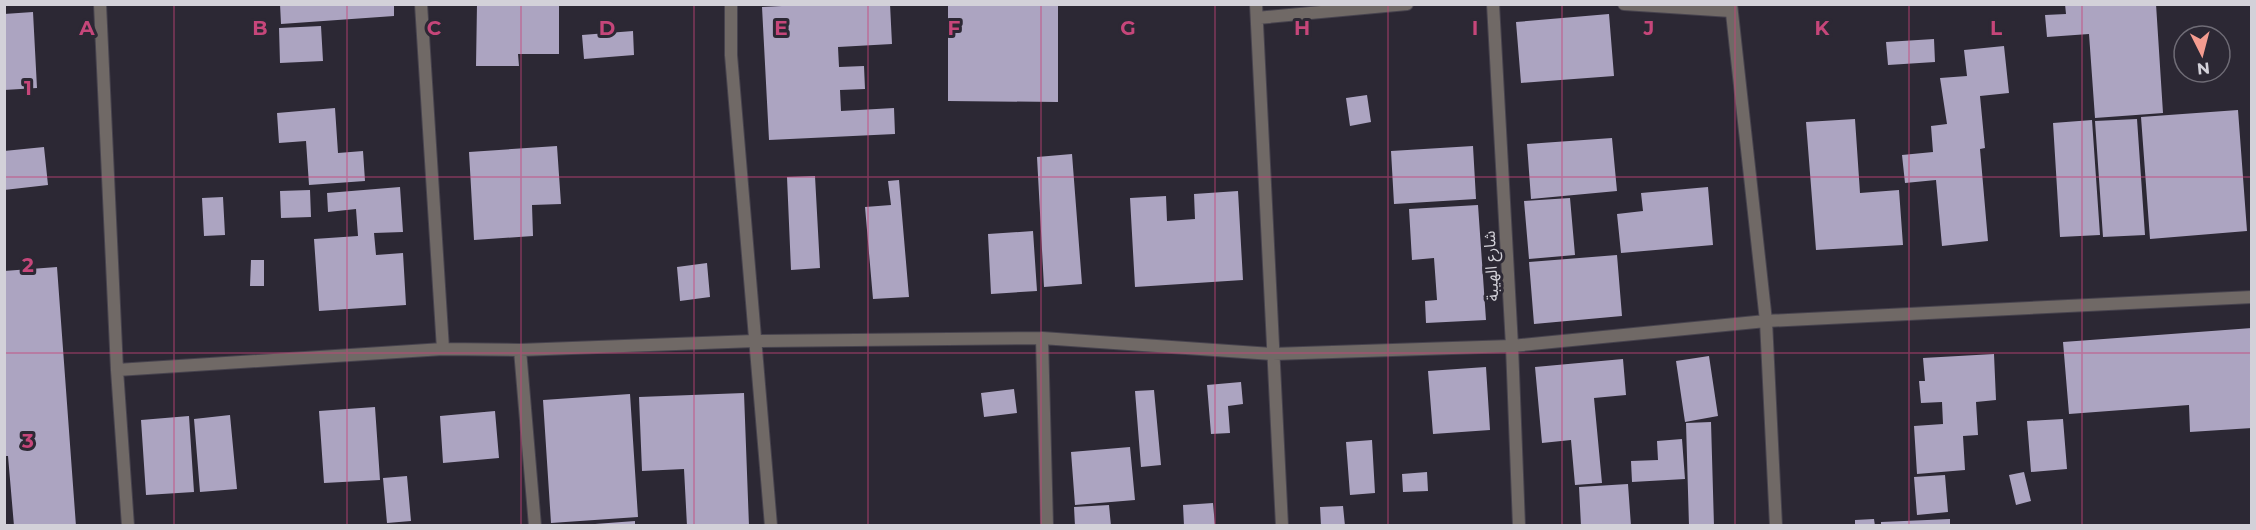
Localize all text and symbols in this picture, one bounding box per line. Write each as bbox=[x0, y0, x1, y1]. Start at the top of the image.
text: A bbox=[78, 16, 95, 40]
text: B bbox=[252, 16, 268, 40]
text: C bbox=[427, 16, 442, 40]
text: D bbox=[599, 16, 615, 40]
text: E bbox=[774, 16, 788, 40]
text: F bbox=[948, 16, 961, 40]
text: G bbox=[1120, 16, 1136, 40]
text: H bbox=[1294, 16, 1310, 40]
text: I bbox=[1472, 16, 1478, 40]
text: J bbox=[1643, 16, 1654, 40]
text: K bbox=[1815, 16, 1831, 40]
text: L bbox=[1990, 16, 2002, 40]
north arrow bbox=[2172, 24, 2232, 84]
text: N bbox=[2196, 58, 2211, 79]
text: 1 bbox=[24, 76, 32, 100]
street label: شارع الهيبة bbox=[1480, 230, 1505, 302]
text: 2 bbox=[22, 253, 34, 277]
text: 3 bbox=[21, 429, 34, 453]

